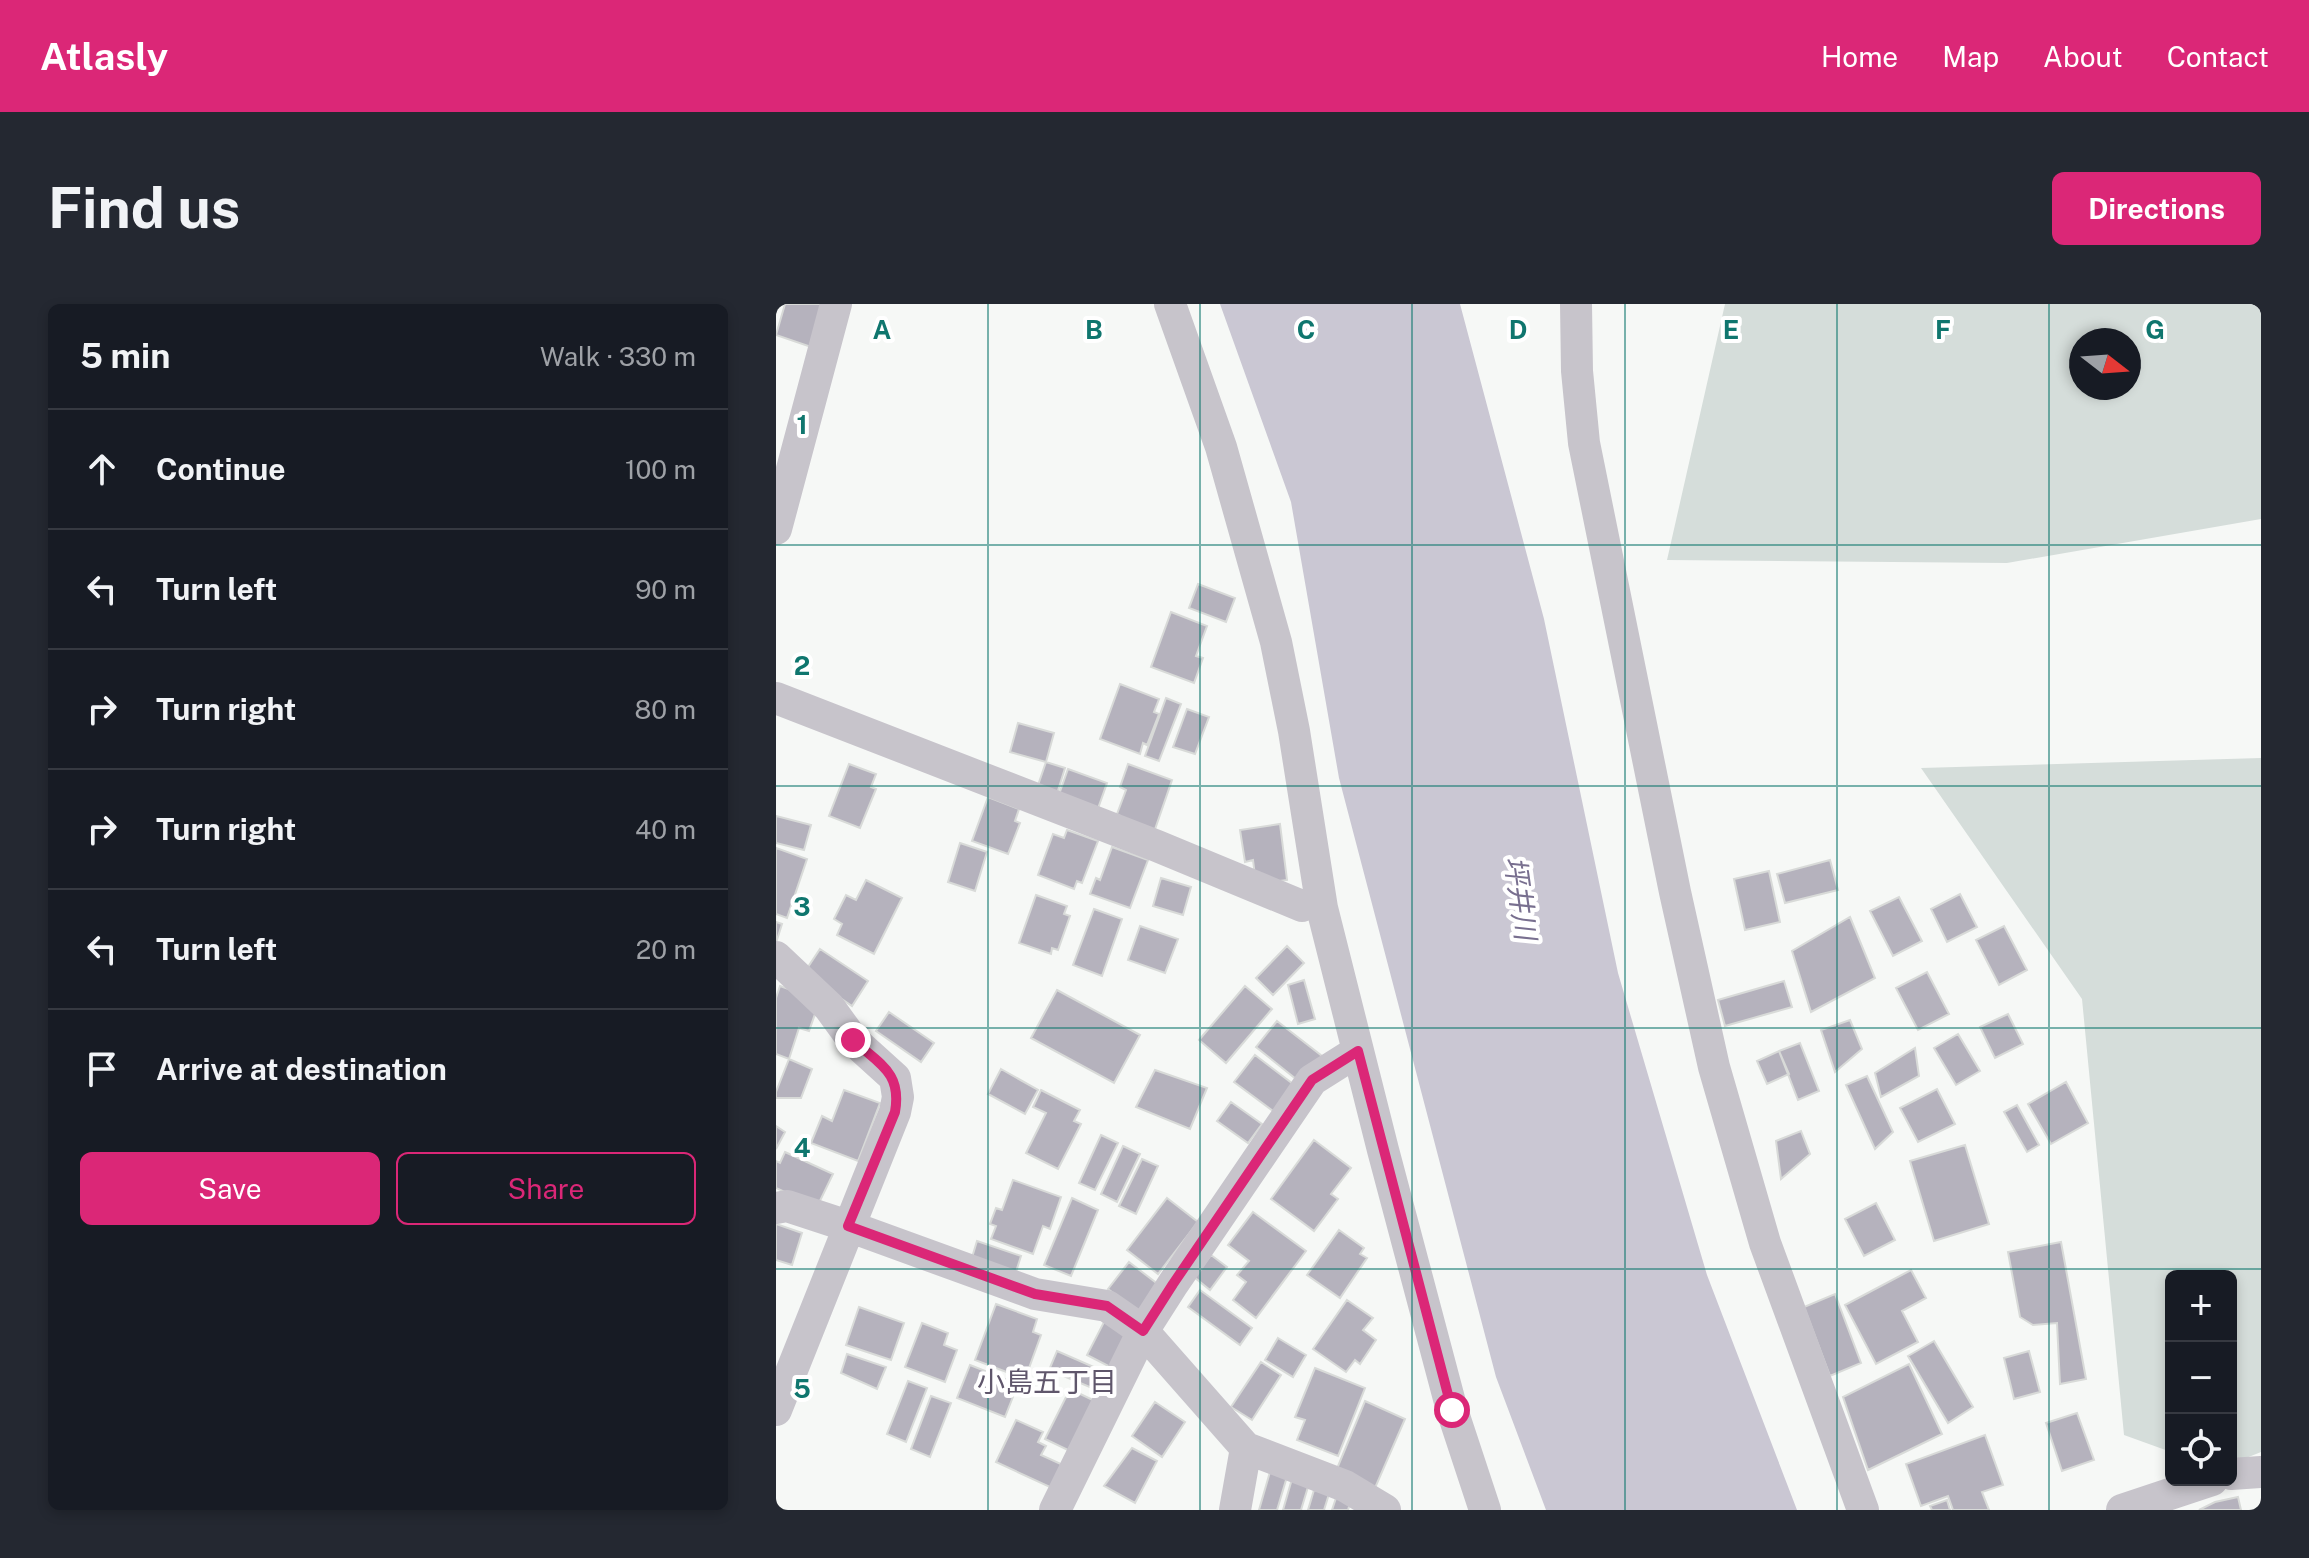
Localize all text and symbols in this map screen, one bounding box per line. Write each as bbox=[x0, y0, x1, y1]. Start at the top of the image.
text: Atlasly bbox=[40, 34, 168, 79]
text: Home bbox=[1821, 40, 1898, 73]
text: Map bbox=[1942, 40, 1999, 73]
text: About bbox=[2043, 40, 2123, 73]
text: Contact bbox=[2167, 40, 2269, 73]
button: Directions bbox=[2052, 172, 2261, 245]
text: Find us bbox=[48, 175, 240, 241]
text: A bbox=[873, 314, 892, 345]
text: B bbox=[1085, 314, 1103, 345]
text: C bbox=[1297, 314, 1315, 345]
text: D bbox=[1509, 314, 1527, 345]
text: E bbox=[1723, 314, 1739, 345]
text: F bbox=[1935, 314, 1951, 345]
text: G bbox=[2145, 314, 2165, 345]
north arrow bbox=[2069, 328, 2141, 400]
text: 5 min bbox=[80, 336, 170, 376]
text: Walk · 330 m bbox=[540, 341, 696, 372]
text: 1 bbox=[796, 409, 808, 440]
icon: ahead bbox=[80, 447, 124, 491]
text: Continue bbox=[156, 451, 286, 487]
text: 100 m bbox=[625, 454, 696, 485]
icon: left bbox=[80, 567, 124, 611]
text: Turn left bbox=[156, 571, 277, 607]
text: 90 m bbox=[635, 574, 696, 605]
text: 2 bbox=[794, 650, 810, 681]
icon: right bbox=[80, 687, 124, 731]
text: Turn right bbox=[156, 691, 296, 727]
text: 80 m bbox=[635, 694, 696, 725]
icon: right bbox=[80, 807, 124, 851]
text: Turn right bbox=[156, 811, 296, 847]
text: 40 m bbox=[635, 814, 696, 845]
water label: 坪井川 bbox=[1499, 854, 1544, 945]
text: 3 bbox=[793, 891, 811, 922]
icon: left bbox=[80, 927, 124, 971]
text: Turn left bbox=[156, 931, 277, 967]
text: 20 m bbox=[636, 934, 696, 965]
route end bbox=[835, 1022, 871, 1058]
icon: arrive bbox=[80, 1047, 124, 1091]
text: Arrive at destination bbox=[156, 1051, 447, 1087]
text: 4 bbox=[793, 1132, 811, 1163]
button: Save bbox=[80, 1152, 380, 1225]
button: Share bbox=[396, 1152, 696, 1225]
map controls bbox=[2165, 1270, 2237, 1486]
button: + bbox=[2165, 1270, 2237, 1342]
button: − bbox=[2165, 1342, 2237, 1414]
district label: 小島五丁目 bbox=[977, 1365, 1117, 1398]
text: 5 bbox=[793, 1373, 811, 1404]
route start bbox=[1434, 1392, 1470, 1428]
button: locate bbox=[2165, 1414, 2237, 1486]

